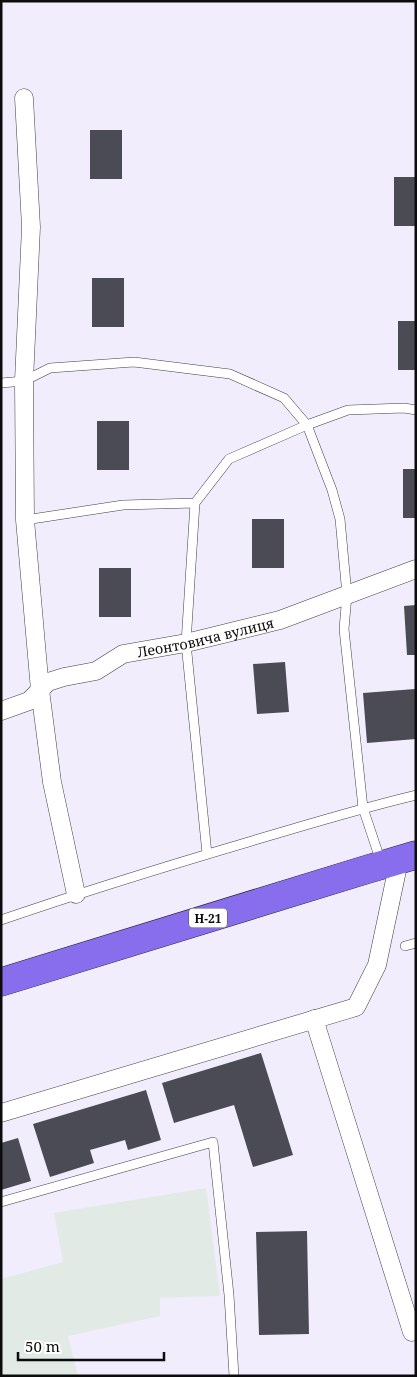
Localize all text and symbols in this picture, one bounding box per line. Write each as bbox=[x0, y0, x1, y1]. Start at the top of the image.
street label: Леонтовича вулиця bbox=[136, 612, 276, 661]
road number: Н-21 bbox=[189, 908, 227, 928]
scale bar bbox=[18, 1330, 164, 1362]
text: 50 m bbox=[25, 1336, 60, 1356]

